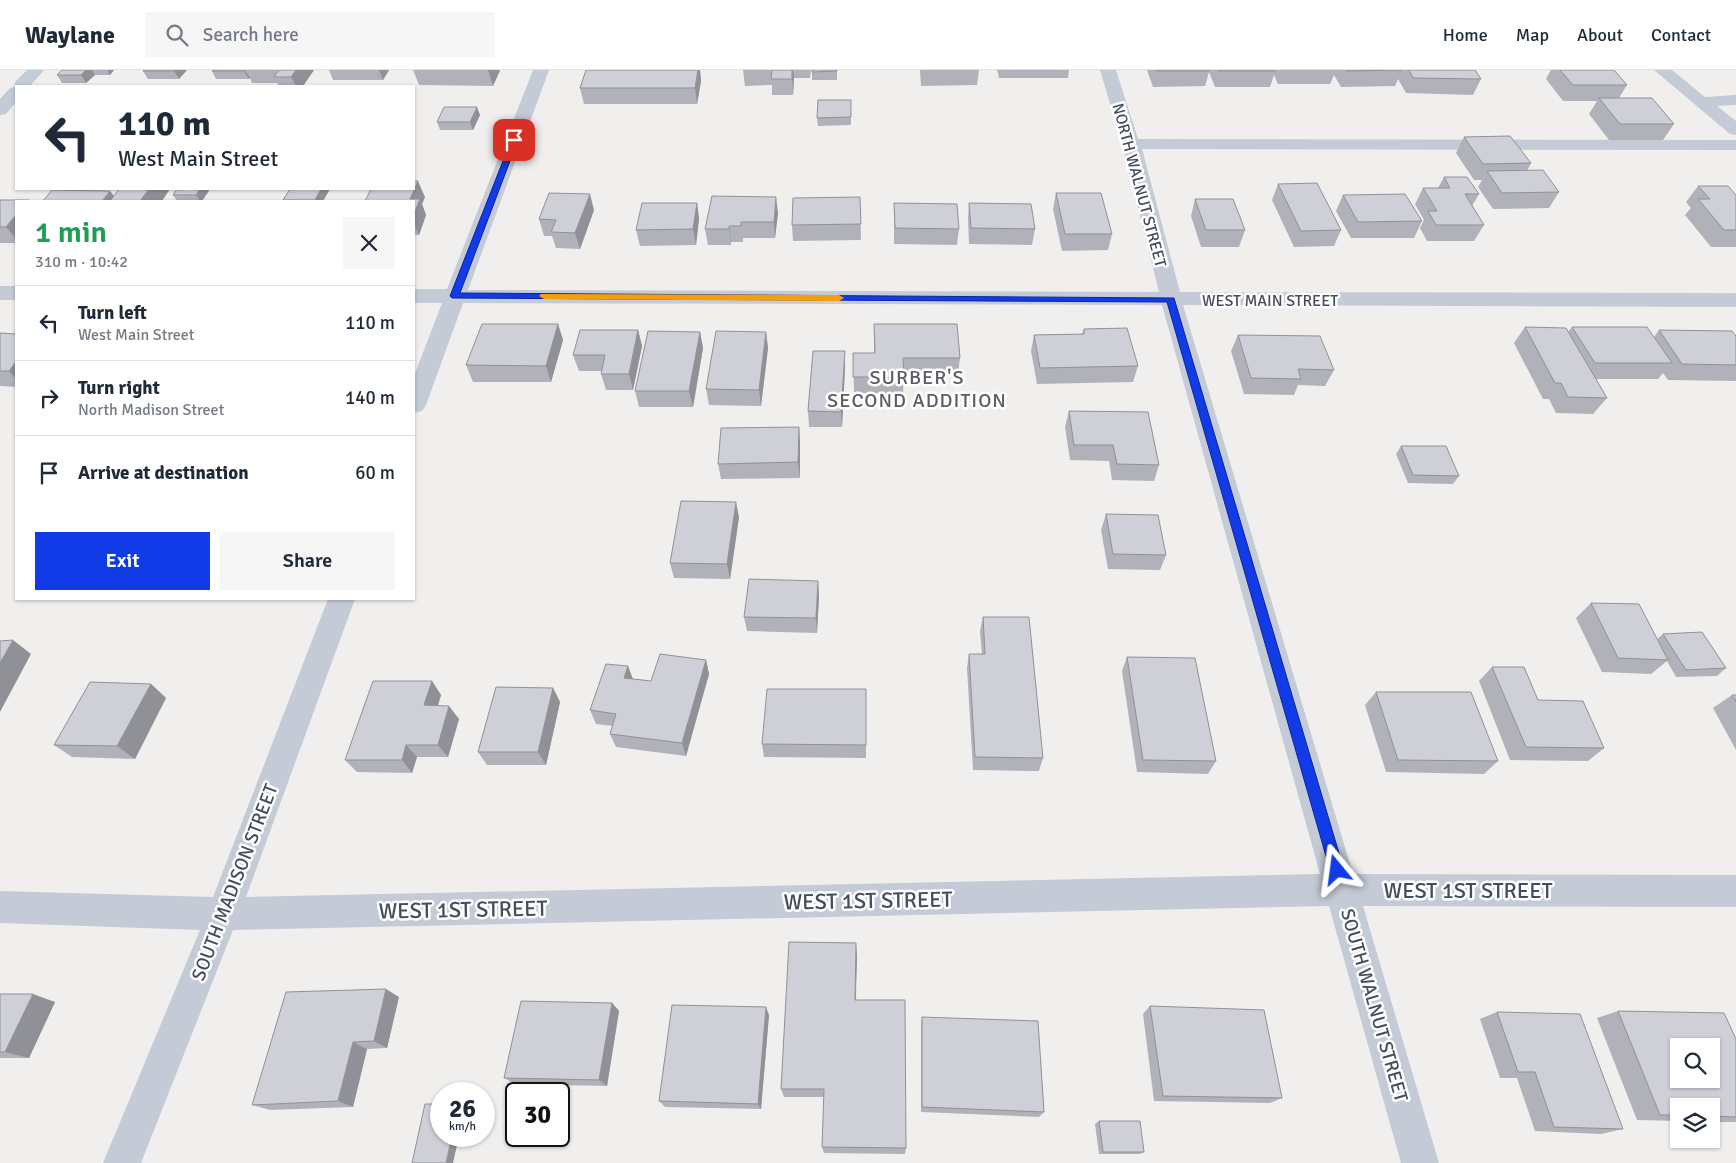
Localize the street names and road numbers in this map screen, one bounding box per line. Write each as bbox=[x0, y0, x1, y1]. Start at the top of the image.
street label: NORTH WALNUT STREET bbox=[1108, 101, 1171, 270]
street label: WEST MAIN STREET bbox=[1202, 291, 1338, 311]
street label: SOUTH MADISON STREET bbox=[186, 780, 284, 984]
street label: WEST 1ST STREET bbox=[1383, 877, 1553, 904]
street label: WEST 1ST STREET bbox=[783, 886, 953, 915]
street label: WEST 1ST STREET bbox=[378, 895, 548, 924]
street label: SOUTH WALNUT STREET bbox=[1335, 906, 1413, 1105]

